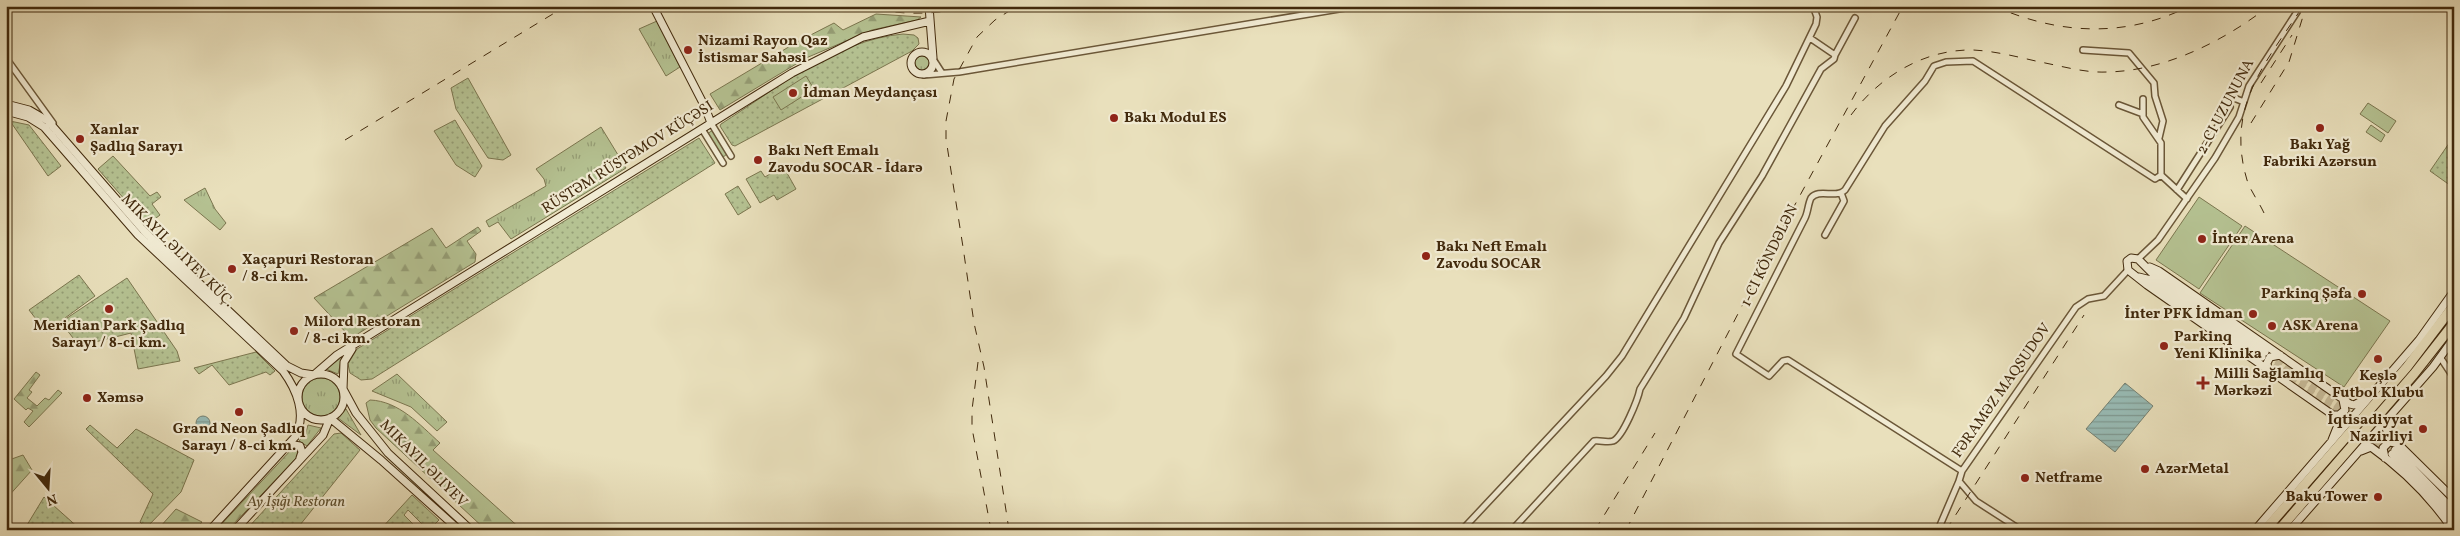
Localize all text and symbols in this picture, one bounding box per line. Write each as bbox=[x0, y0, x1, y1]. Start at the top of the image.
place label: Nizami Rayon Qaz İstismar Sahəsi bbox=[698, 31, 828, 69]
marker: Nizami Rayon Qaz İstismar Sahəsi bbox=[682, 44, 694, 56]
street label: 2-CI UZUNUNA bbox=[2192, 55, 2260, 158]
place label: İdman Meydançası bbox=[803, 83, 938, 104]
marker: İdman Meydançası bbox=[787, 87, 799, 99]
street label: RÜSTƏM RÜSTƏMOV KÜÇƏSI bbox=[538, 96, 718, 220]
place label: Bakı Modul ES bbox=[1124, 108, 1227, 129]
marker: Bakı Modul ES bbox=[1108, 112, 1120, 124]
place label: Xanlar Şadlıq Sarayı bbox=[90, 120, 183, 158]
marker: Bakı Yağ Fabriki Azərsun bbox=[2314, 122, 2326, 134]
marker: Xanlar Şadlıq Sarayı bbox=[74, 133, 86, 145]
place label: Bakı Yağ Fabriki Azərsun bbox=[2263, 135, 2377, 173]
place label: Bakı Neft Emalı Zavodu SOCAR - İdarə bbox=[768, 141, 923, 179]
marker: Bakı Neft Emalı Zavodu SOCAR - İdarə bbox=[752, 154, 764, 166]
street label: MIKAYIL ƏLIYEV KÜÇ. bbox=[116, 190, 238, 312]
street label: 1-CI KÖNDƏLƏN bbox=[1736, 201, 1804, 311]
place label: İnter Arena bbox=[2212, 229, 2294, 250]
marker: İnter Arena bbox=[2196, 233, 2208, 245]
place label: Bakı Neft Emalı Zavodu SOCAR bbox=[1436, 237, 1547, 275]
place label: Xaçapuri Restoran / 8-ci km. bbox=[242, 250, 374, 288]
marker: Bakı Neft Emalı Zavodu SOCAR bbox=[1420, 250, 1432, 262]
marker: Xaçapuri Restoran / 8-ci km. bbox=[226, 263, 238, 275]
place label: Parkinq Şəfa bbox=[2261, 284, 2352, 305]
marker: Parkinq Şəfa bbox=[2356, 288, 2368, 300]
marker: Meridian Park Şadlıq Sarayı / 8-ci km. bbox=[103, 303, 115, 315]
place label: İnter PFK İdman bbox=[2124, 304, 2243, 325]
marker: İnter PFK İdman bbox=[2247, 308, 2259, 320]
place label: Milord Restoran / 8-ci km. bbox=[304, 312, 421, 350]
place label: Meridian Park Şadlıq Sarayı / 8-ci km. bbox=[33, 316, 185, 354]
place label: ASK Arena bbox=[2282, 316, 2358, 337]
street label: FƏRAMƏZ MAQSUDOV bbox=[1947, 319, 2057, 463]
marker: ASK Arena bbox=[2266, 320, 2278, 332]
marker: Milord Restoran / 8-ci km. bbox=[288, 325, 300, 337]
place label: Parkinq Yeni Klinika bbox=[2174, 327, 2262, 365]
marker: Parkinq Yeni Klinika bbox=[2158, 340, 2170, 352]
marker: Keşlə Futbol Klubu bbox=[2372, 353, 2384, 365]
place label: Milli Sağlamlıq Mərkəzi bbox=[2214, 364, 2324, 402]
place label: Keşlə Futbol Klubu bbox=[2332, 366, 2424, 404]
marker: Milli Sağlamlıq Mərkəzi bbox=[2196, 376, 2210, 390]
place label: Xəmsə bbox=[97, 388, 144, 409]
marker: Xəmsə bbox=[81, 392, 93, 404]
marker: Grand Neon Şadlıq Sarayı / 8-ci km. bbox=[233, 406, 245, 418]
place label: İqtisadiyyat Nazirliyi bbox=[2327, 410, 2413, 448]
street label: MIKAYIL ƏLIYEV bbox=[374, 415, 472, 513]
place label: Grand Neon Şadlıq Sarayı / 8-ci km. bbox=[173, 419, 305, 457]
marker: İqtisadiyyat Nazirliyi bbox=[2417, 423, 2429, 435]
place label: AzərMetal bbox=[2155, 459, 2229, 480]
marker: AzərMetal bbox=[2139, 463, 2151, 475]
north arrow bbox=[22, 464, 72, 514]
place label: Netframe bbox=[2035, 468, 2103, 489]
marker: Netframe bbox=[2019, 472, 2031, 484]
place label: Baku Tower bbox=[2285, 487, 2368, 508]
text: N bbox=[44, 488, 59, 510]
marker: Baku Tower bbox=[2372, 491, 2384, 503]
park label: Ay İşığı Restoran bbox=[246, 492, 345, 513]

